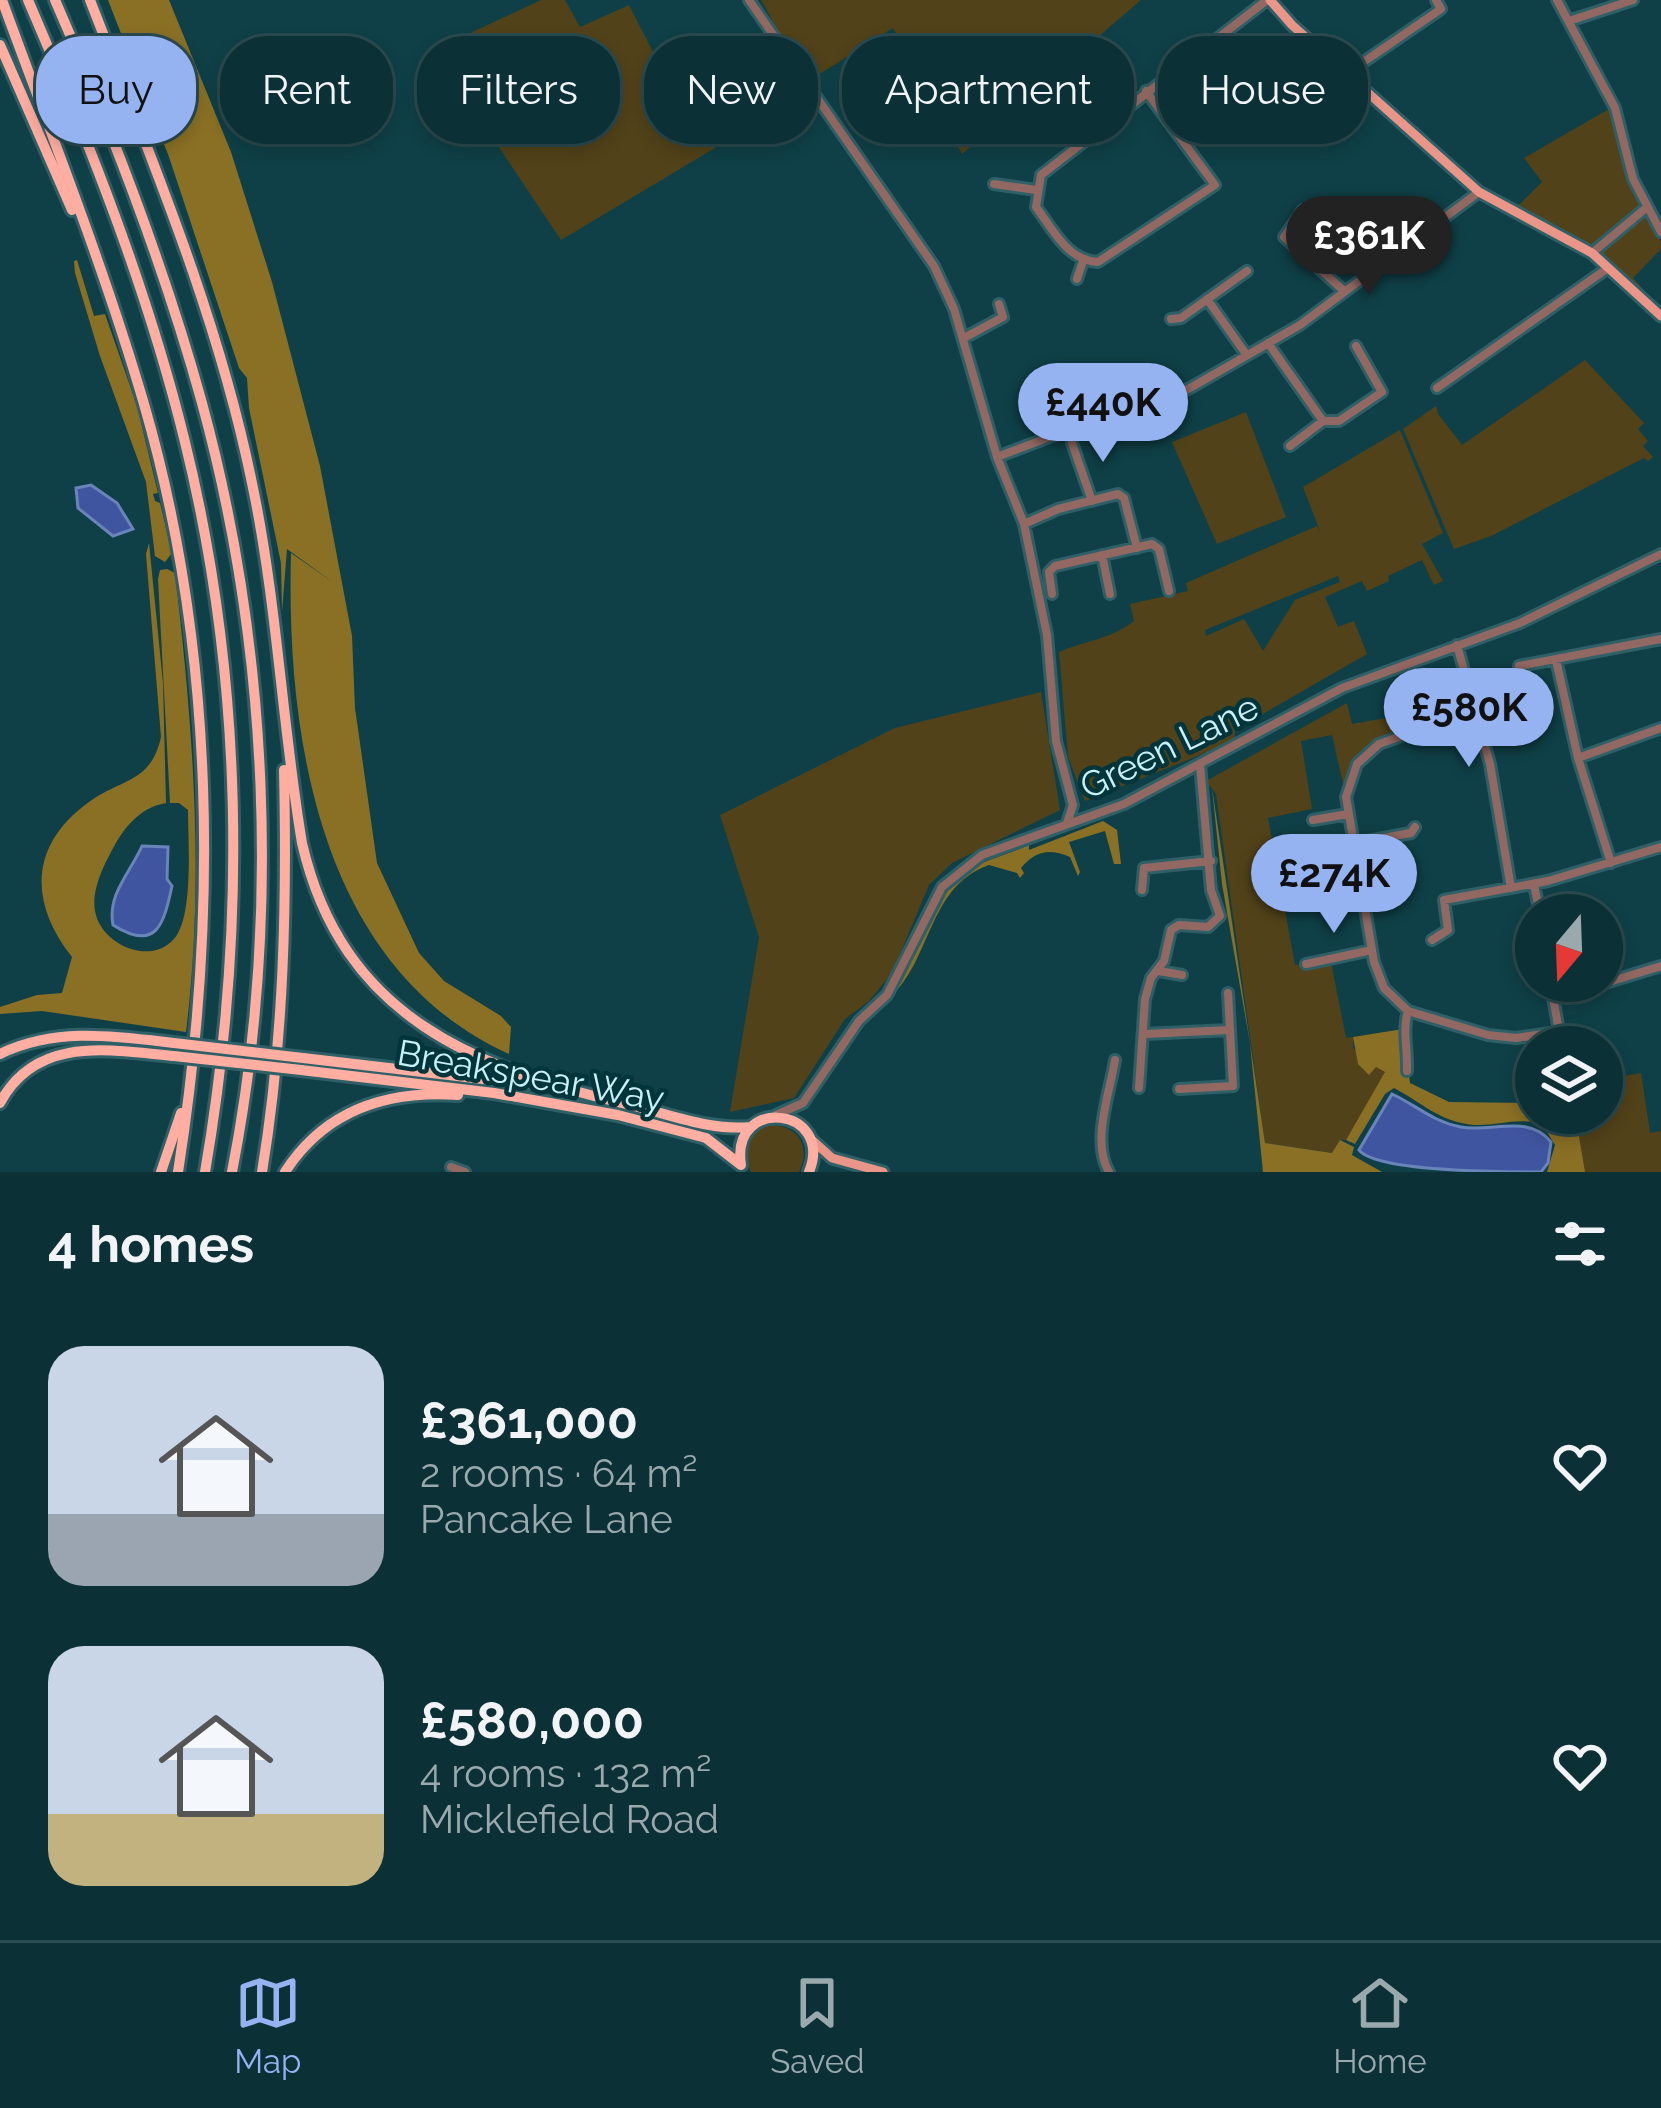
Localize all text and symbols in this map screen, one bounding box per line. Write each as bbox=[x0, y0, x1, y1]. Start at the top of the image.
chip: Buy bbox=[36, 36, 196, 144]
chip: Rent bbox=[220, 36, 393, 144]
chip: Filters bbox=[417, 36, 620, 144]
chip: New bbox=[644, 36, 818, 144]
chip: Apartment bbox=[842, 36, 1134, 144]
chip: House bbox=[1158, 36, 1368, 144]
pin: £361K bbox=[1285, 196, 1453, 298]
text: £361K bbox=[1313, 212, 1425, 258]
pin: £440K bbox=[1019, 363, 1187, 465]
text: £440K bbox=[1045, 379, 1161, 425]
pin: £580K bbox=[1385, 668, 1553, 770]
text: £580K bbox=[1411, 684, 1527, 730]
street label: Green Lane bbox=[1073, 685, 1265, 807]
pin: £274K bbox=[1250, 834, 1418, 936]
text: £274K bbox=[1278, 850, 1390, 896]
north arrow bbox=[1515, 894, 1623, 1002]
map controls bbox=[1515, 894, 1623, 1134]
button: layers bbox=[1515, 1026, 1623, 1134]
street label: Breakspear Way bbox=[394, 1031, 668, 1119]
icon: filters bbox=[1547, 1211, 1613, 1277]
text: 4 homes bbox=[48, 1214, 254, 1274]
text: £361,000 bbox=[420, 1390, 638, 1450]
icon: home bbox=[144, 1394, 288, 1538]
icon: heart bbox=[1547, 1433, 1613, 1499]
text: 2 rooms · 64 m² bbox=[420, 1450, 697, 1496]
text: Pancake Lane bbox=[420, 1496, 673, 1542]
text: £580,000 bbox=[420, 1690, 644, 1750]
icon: home bbox=[144, 1694, 288, 1838]
icon: heart bbox=[1547, 1733, 1613, 1799]
text: 4 rooms · 132 m² bbox=[420, 1750, 711, 1796]
text: Micklefield Road bbox=[420, 1796, 719, 1842]
tab: Map bbox=[234, 1970, 301, 2081]
tab: Saved bbox=[770, 1970, 865, 2081]
tab: Home bbox=[1333, 1970, 1427, 2081]

